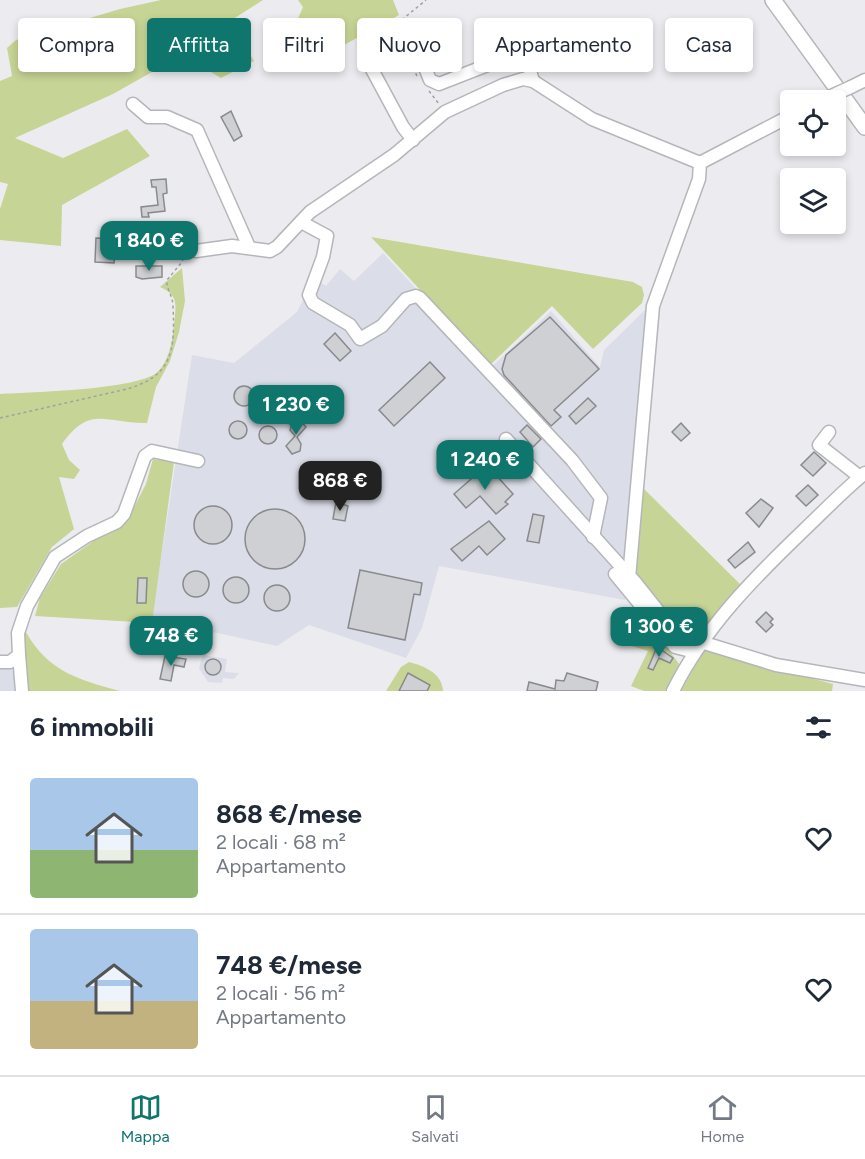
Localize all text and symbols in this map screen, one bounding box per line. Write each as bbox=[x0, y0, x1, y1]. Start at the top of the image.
chip: Compra bbox=[18, 18, 135, 72]
chip: Affitta bbox=[147, 18, 251, 72]
chip: Filtri bbox=[263, 18, 345, 72]
chip: Nuovo bbox=[357, 18, 462, 72]
chip: Appartamento bbox=[474, 18, 653, 72]
chip: Casa bbox=[665, 18, 753, 72]
map controls bbox=[780, 90, 846, 234]
button: locate bbox=[780, 90, 846, 156]
button: layers bbox=[780, 168, 846, 234]
pin: 1 840 € bbox=[94, 221, 204, 272]
text: 1 840 € bbox=[114, 228, 184, 252]
pin: 1 230 € bbox=[241, 385, 351, 436]
text: 1 230 € bbox=[262, 392, 330, 416]
pin: 1 240 € bbox=[430, 440, 540, 491]
text: 1 240 € bbox=[450, 447, 520, 471]
pin: 868 € bbox=[298, 461, 382, 512]
text: 868 € bbox=[313, 468, 367, 492]
pin: 1 300 € bbox=[604, 607, 714, 658]
text: 1 300 € bbox=[625, 614, 693, 638]
pin: 748 € bbox=[129, 616, 213, 667]
text: 748 € bbox=[144, 623, 198, 647]
text: 6 immobili bbox=[30, 711, 154, 743]
icon: filters bbox=[802, 711, 835, 744]
text: 868 €/mese bbox=[216, 798, 362, 830]
icon: home bbox=[78, 802, 150, 874]
icon: heart bbox=[802, 822, 835, 855]
text: 2 locali · 68 m² bbox=[216, 830, 346, 854]
text: Appartamento bbox=[216, 854, 346, 878]
text: 748 €/mese bbox=[216, 949, 362, 981]
icon: home bbox=[78, 953, 150, 1025]
icon: heart bbox=[802, 973, 835, 1006]
text: 2 locali · 56 m² bbox=[216, 981, 345, 1005]
text: Appartamento bbox=[216, 1005, 346, 1029]
tab: Mappa bbox=[121, 1091, 170, 1146]
tab: Salvati bbox=[411, 1091, 459, 1146]
tab: Home bbox=[700, 1091, 744, 1146]

